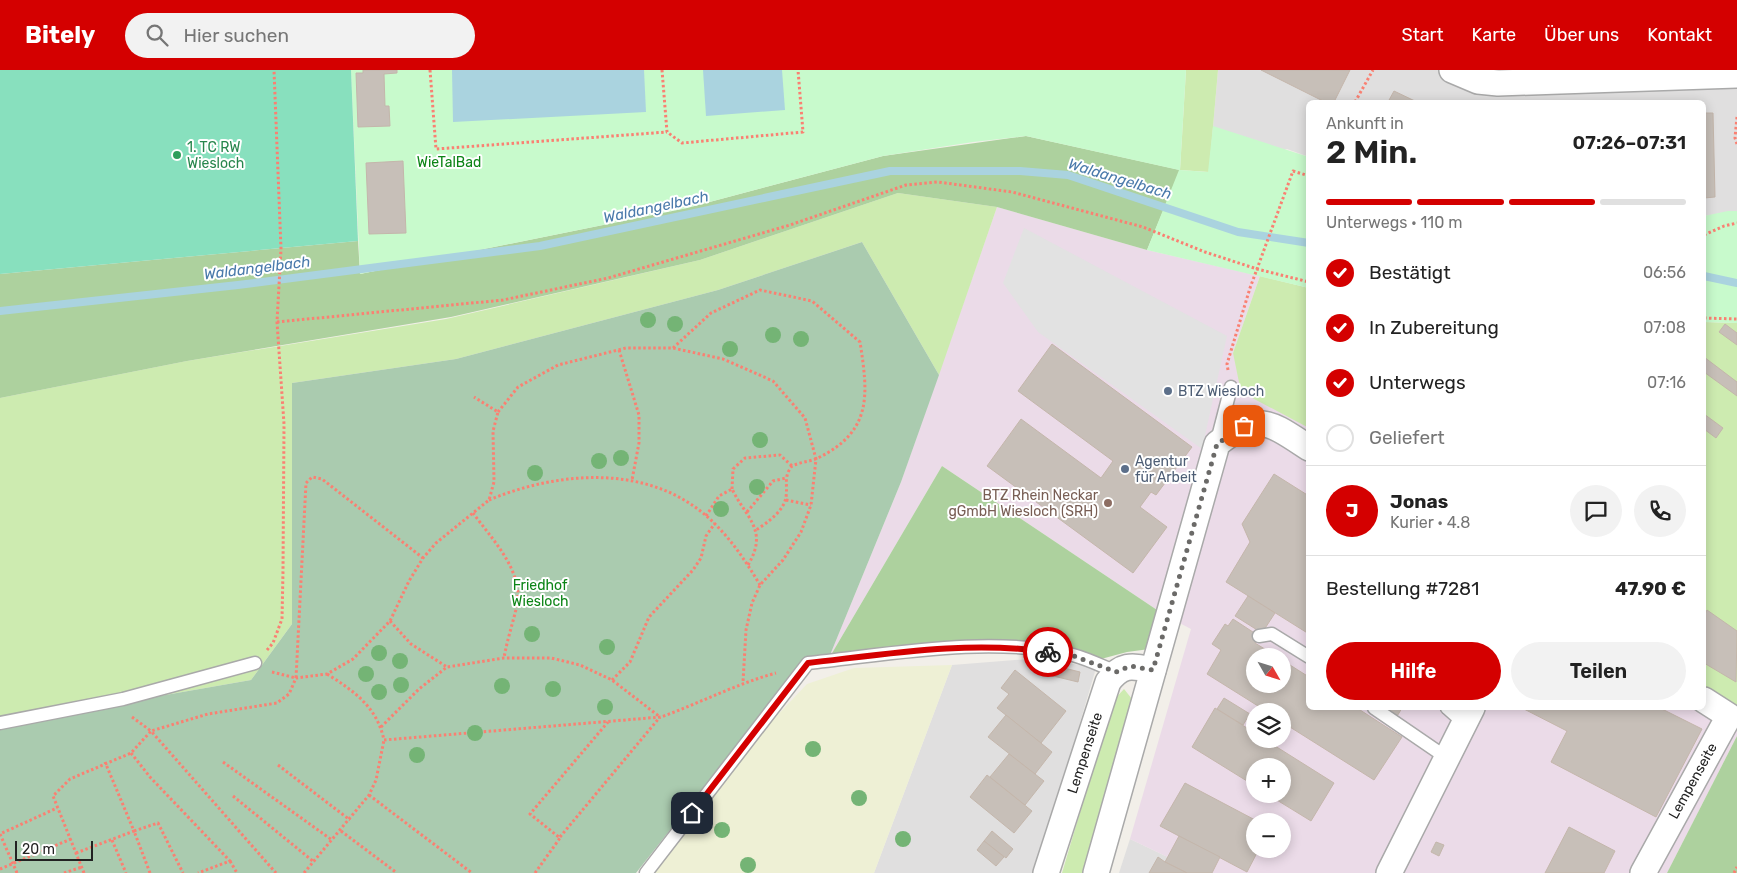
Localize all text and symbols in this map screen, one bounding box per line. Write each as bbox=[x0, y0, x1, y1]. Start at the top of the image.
search box bbox=[125, 13, 475, 58]
text: Bitely bbox=[25, 21, 95, 49]
icon: search bbox=[143, 21, 171, 49]
text: Hier suchen bbox=[183, 24, 289, 47]
text: Start bbox=[1401, 24, 1444, 46]
text: Karte bbox=[1472, 24, 1516, 46]
text: Über uns bbox=[1544, 24, 1619, 46]
text: Kontakt bbox=[1647, 24, 1712, 46]
text: Ankunft in bbox=[1326, 114, 1404, 133]
text: 07:26–07:31 bbox=[1573, 131, 1686, 154]
text: 2 Min. bbox=[1326, 133, 1417, 171]
place label: 1. TC RW Wiesloch bbox=[187, 139, 244, 172]
marker: 1. TC RW Wiesloch bbox=[171, 149, 183, 161]
park label: WieTalBad bbox=[417, 154, 481, 171]
water label: Waldangelbach bbox=[1066, 155, 1174, 203]
water label: Waldangelbach bbox=[602, 187, 710, 227]
text: Unterwegs · 110 m bbox=[1326, 213, 1463, 232]
water label: Waldangelbach bbox=[203, 253, 311, 283]
icon: check bbox=[1326, 259, 1354, 287]
text: Bestätigt bbox=[1369, 261, 1451, 284]
text: 06:56 bbox=[1643, 263, 1686, 282]
icon: check bbox=[1326, 314, 1354, 342]
text: In Zubereitung bbox=[1369, 316, 1499, 339]
text: 07:08 bbox=[1643, 318, 1686, 337]
icon: check bbox=[1326, 369, 1354, 397]
text: Unterwegs bbox=[1369, 371, 1466, 394]
text: 07:16 bbox=[1647, 373, 1686, 392]
place label: BTZ Wiesloch bbox=[1178, 383, 1264, 400]
marker: BTZ Wiesloch bbox=[1162, 385, 1174, 397]
pin bbox=[1223, 405, 1265, 447]
icon: bag bbox=[1230, 412, 1258, 440]
text: Geliefert bbox=[1369, 426, 1445, 449]
place label: Agentur für Arbeit bbox=[1135, 453, 1197, 486]
marker: Agentur für Arbeit bbox=[1119, 463, 1131, 475]
button: chat bbox=[1570, 485, 1622, 537]
button: phone bbox=[1634, 485, 1686, 537]
place label: BTZ Rhein Neckar gGmbH Wiesloch (SRH) bbox=[948, 487, 1099, 520]
text: Jonas bbox=[1390, 490, 1448, 513]
marker: BTZ Rhein Neckar gGmbH Wiesloch (SRH) bbox=[1102, 497, 1114, 509]
text: J bbox=[1346, 499, 1358, 522]
text: Kurier · 4.8 bbox=[1390, 513, 1470, 532]
park label: Friedhof Wiesloch bbox=[511, 577, 569, 610]
text: Bestellung #7281 bbox=[1326, 577, 1479, 600]
text: 47.90 € bbox=[1615, 577, 1686, 600]
courier bbox=[1023, 627, 1073, 677]
icon: bike bbox=[1034, 638, 1062, 666]
button: Hilfe bbox=[1326, 642, 1501, 700]
button: Teilen bbox=[1511, 642, 1686, 700]
north arrow bbox=[1246, 648, 1291, 692]
map controls bbox=[1246, 648, 1291, 858]
button: layers bbox=[1246, 703, 1291, 748]
street label: Lempenseite bbox=[1064, 710, 1106, 796]
street label: Lempenseite bbox=[1665, 740, 1721, 822]
button: + bbox=[1246, 758, 1291, 803]
pin bbox=[671, 792, 713, 834]
icon: home bbox=[678, 799, 706, 827]
button: − bbox=[1246, 813, 1291, 858]
scale bar bbox=[15, 838, 92, 861]
text: 20 m bbox=[22, 841, 55, 858]

